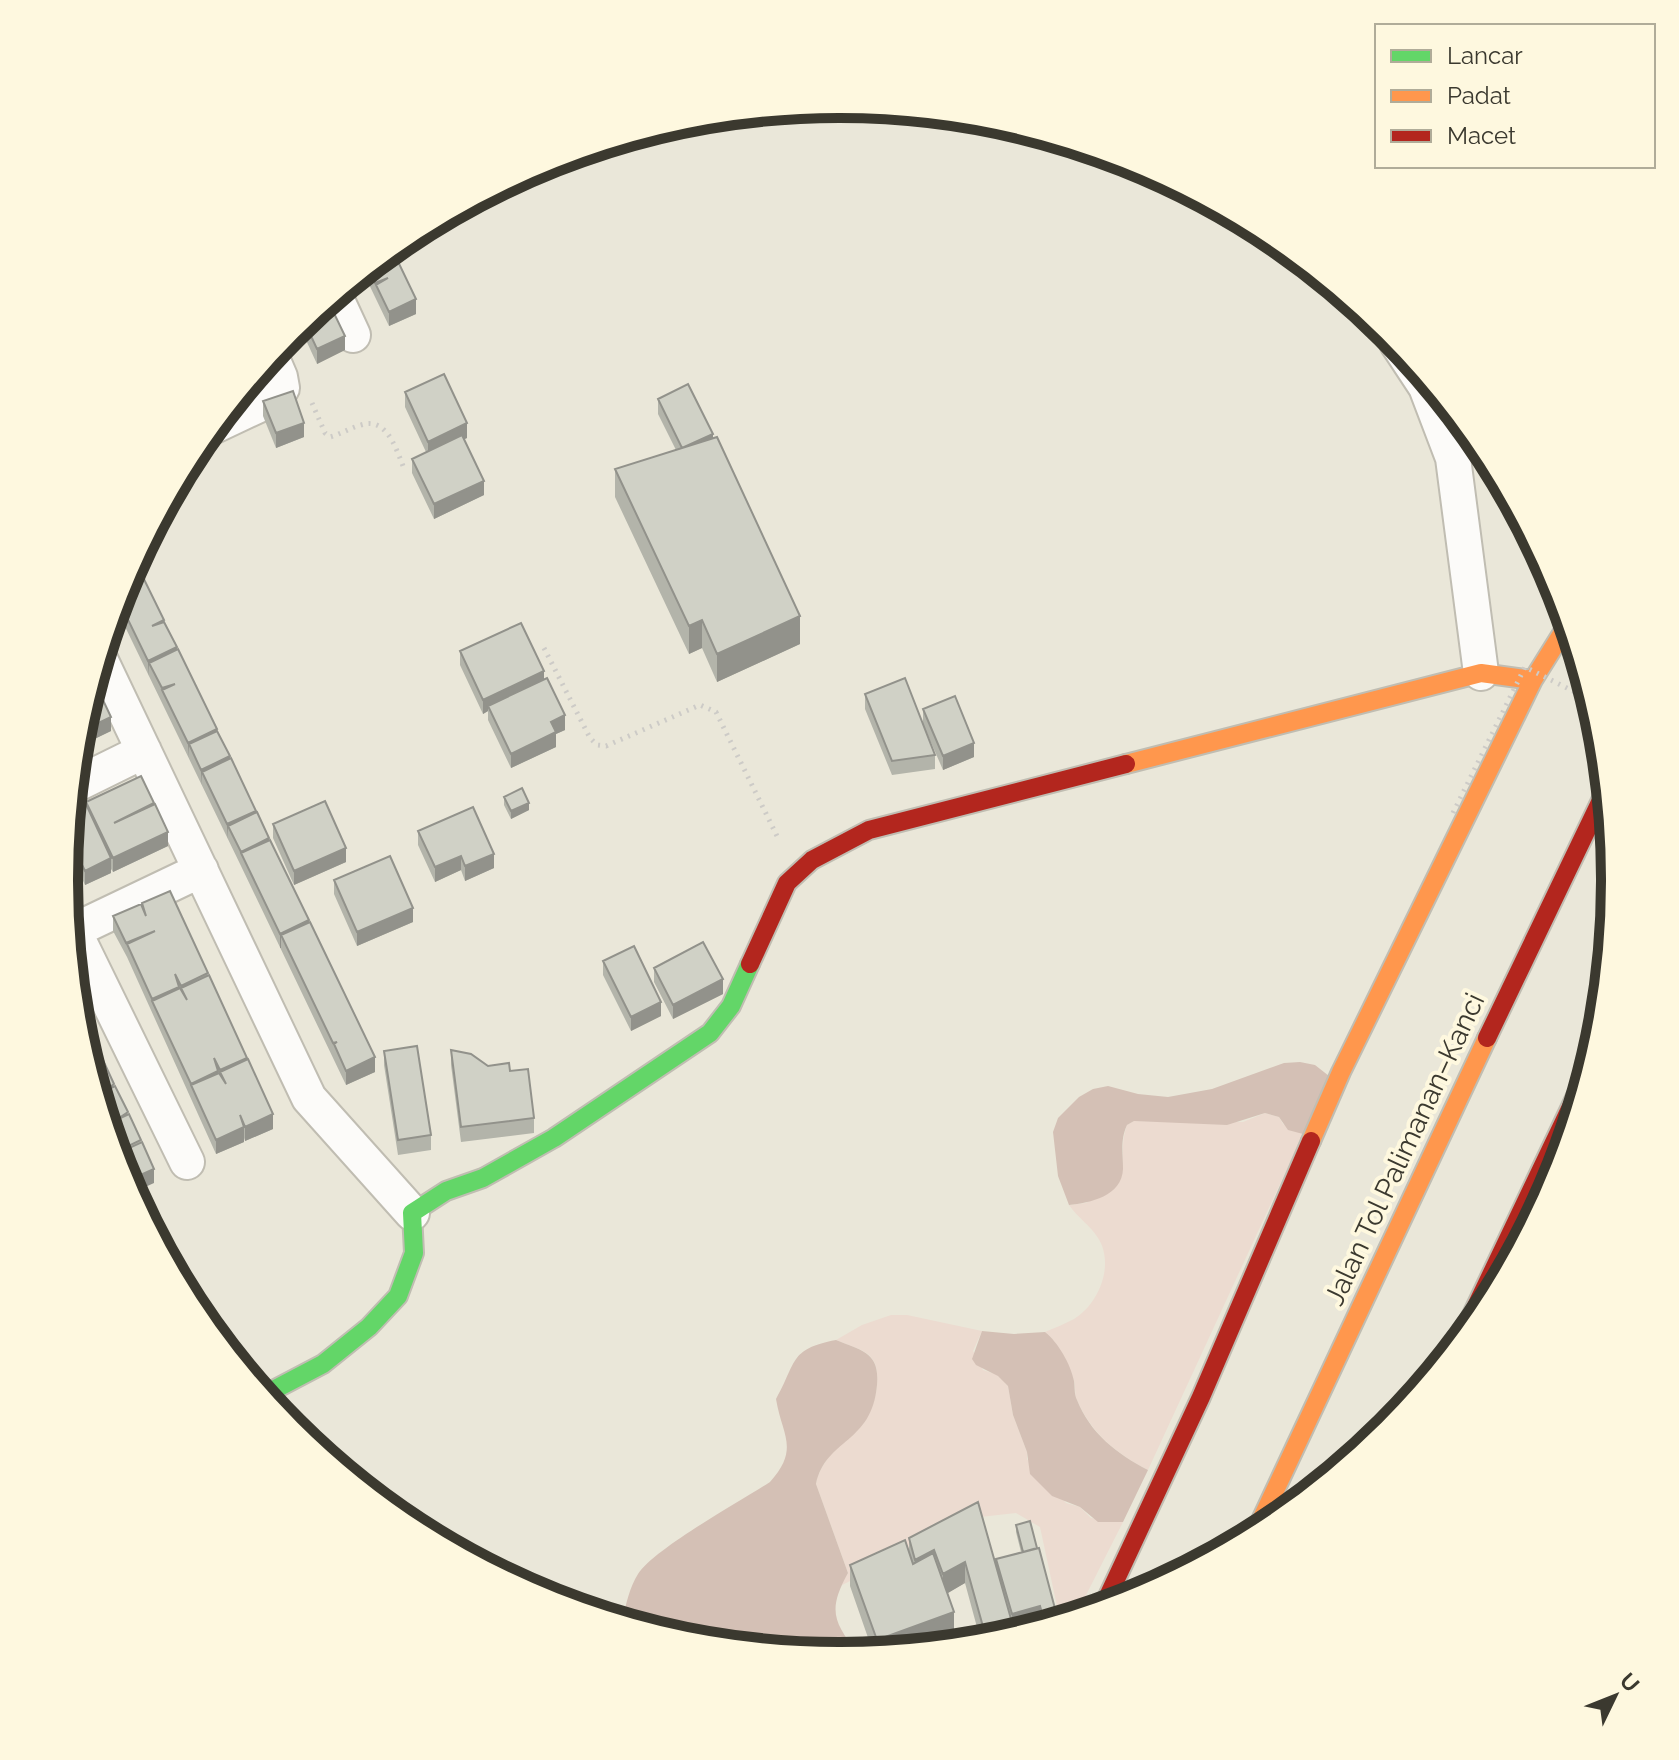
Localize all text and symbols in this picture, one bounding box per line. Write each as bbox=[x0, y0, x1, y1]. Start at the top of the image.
legend bbox=[1375, 24, 1655, 168]
text: Lancar bbox=[1447, 41, 1523, 70]
text: Padat bbox=[1447, 81, 1511, 110]
text: Macet bbox=[1447, 121, 1516, 150]
street label: Jalan Tol Palimanan–Kanci bbox=[1318, 988, 1491, 1311]
north arrow bbox=[1575, 1656, 1655, 1736]
text: U bbox=[1614, 1667, 1645, 1697]

